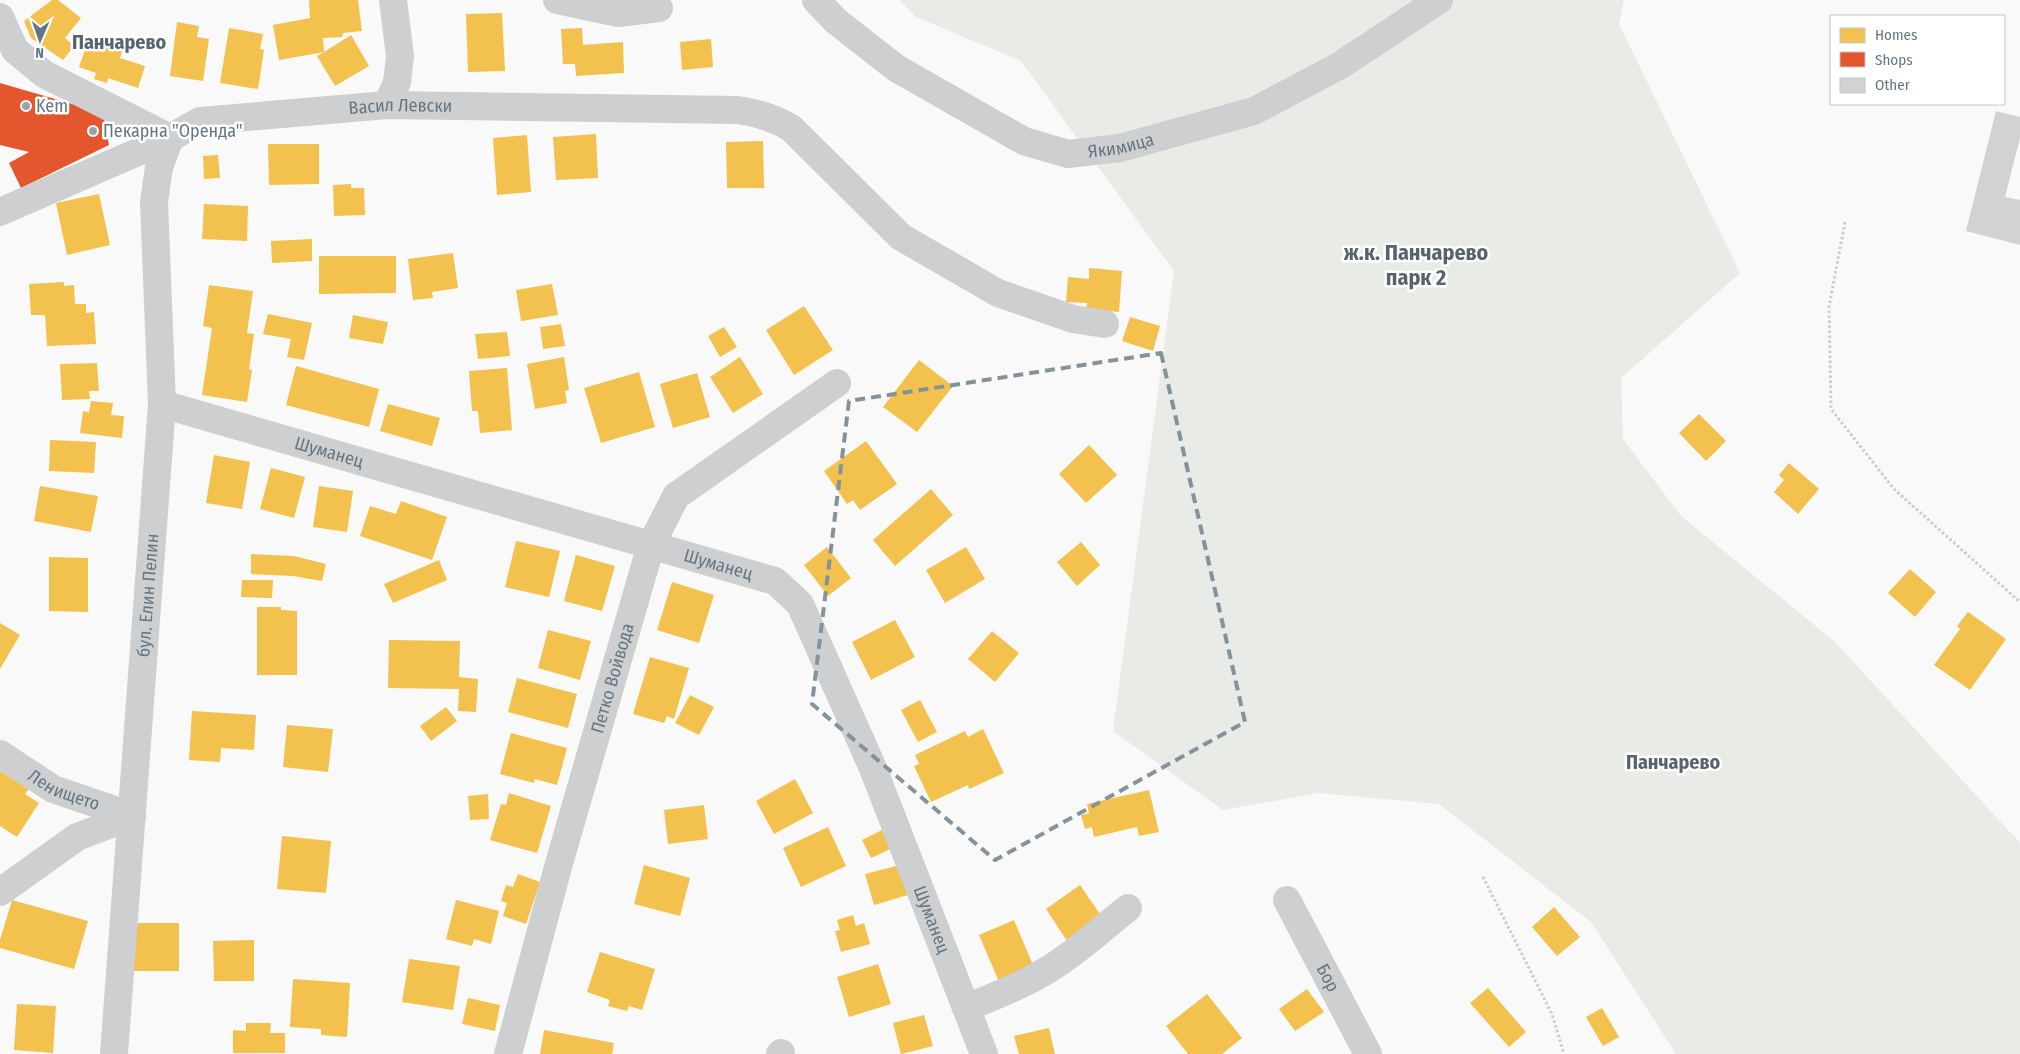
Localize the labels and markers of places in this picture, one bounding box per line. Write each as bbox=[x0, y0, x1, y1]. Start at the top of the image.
place label: Kem bbox=[36, 95, 68, 117]
marker: Kem bbox=[20, 100, 32, 112]
place label: Пекарна "Оренда" bbox=[103, 120, 243, 142]
marker: Пекарна "Оренда" bbox=[87, 125, 99, 137]

